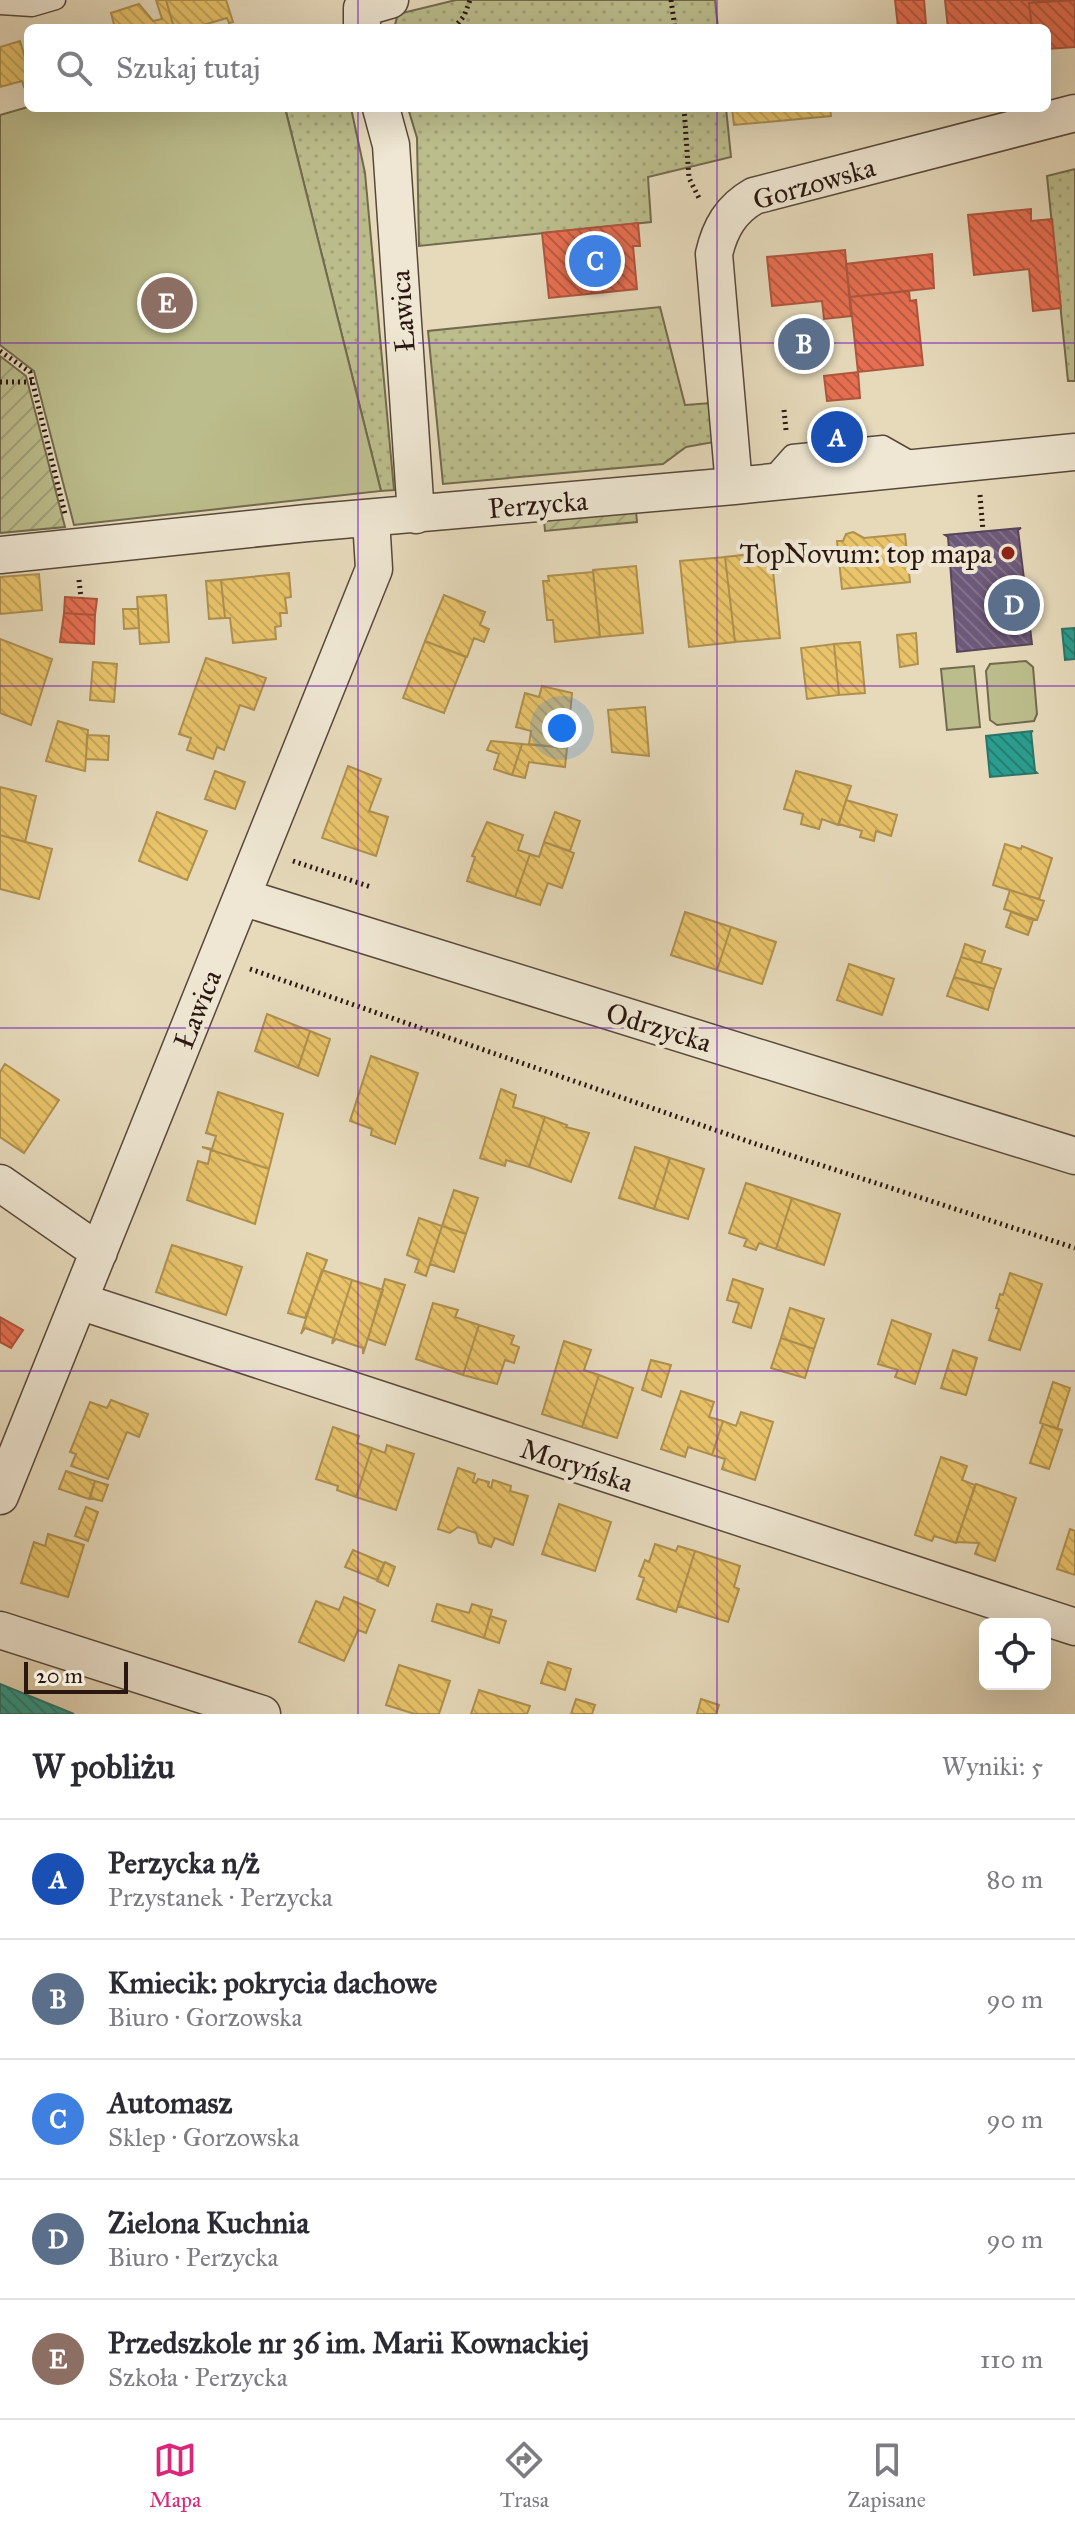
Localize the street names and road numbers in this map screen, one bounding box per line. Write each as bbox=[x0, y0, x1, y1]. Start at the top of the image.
street label: Gorzowska bbox=[749, 149, 880, 218]
street label: Ławica bbox=[382, 269, 423, 353]
street label: Perzycka bbox=[487, 483, 590, 526]
street label: Ławica bbox=[166, 965, 229, 1054]
street label: Odrzycka bbox=[602, 995, 716, 1060]
street label: Moryńska bbox=[516, 1431, 638, 1500]

